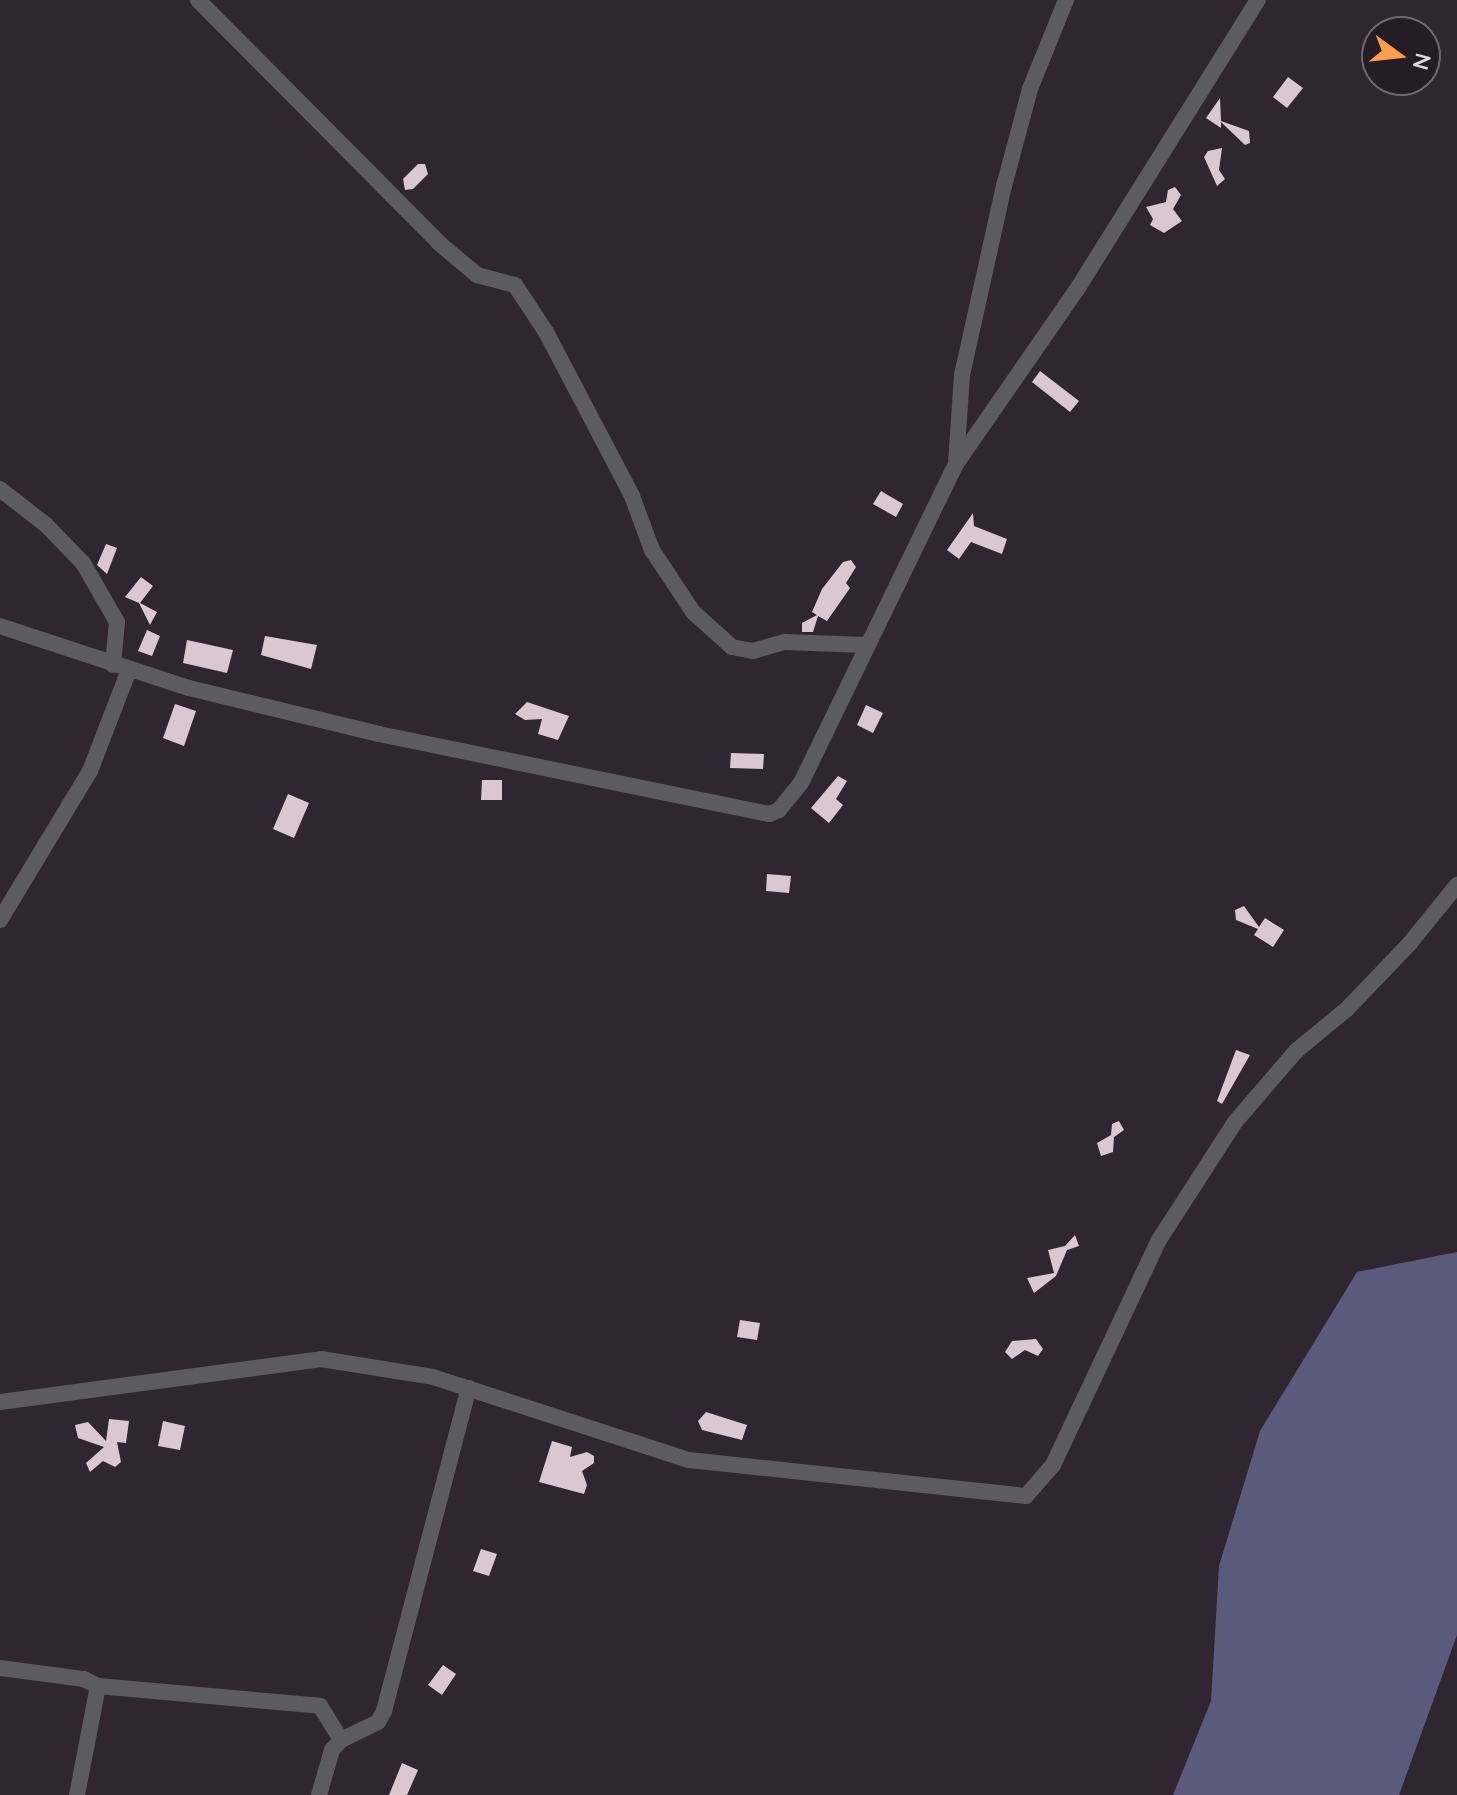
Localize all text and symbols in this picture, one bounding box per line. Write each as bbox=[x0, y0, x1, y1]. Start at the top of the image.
north arrow bbox=[1361, 16, 1441, 96]
text: N bbox=[1407, 50, 1438, 73]

